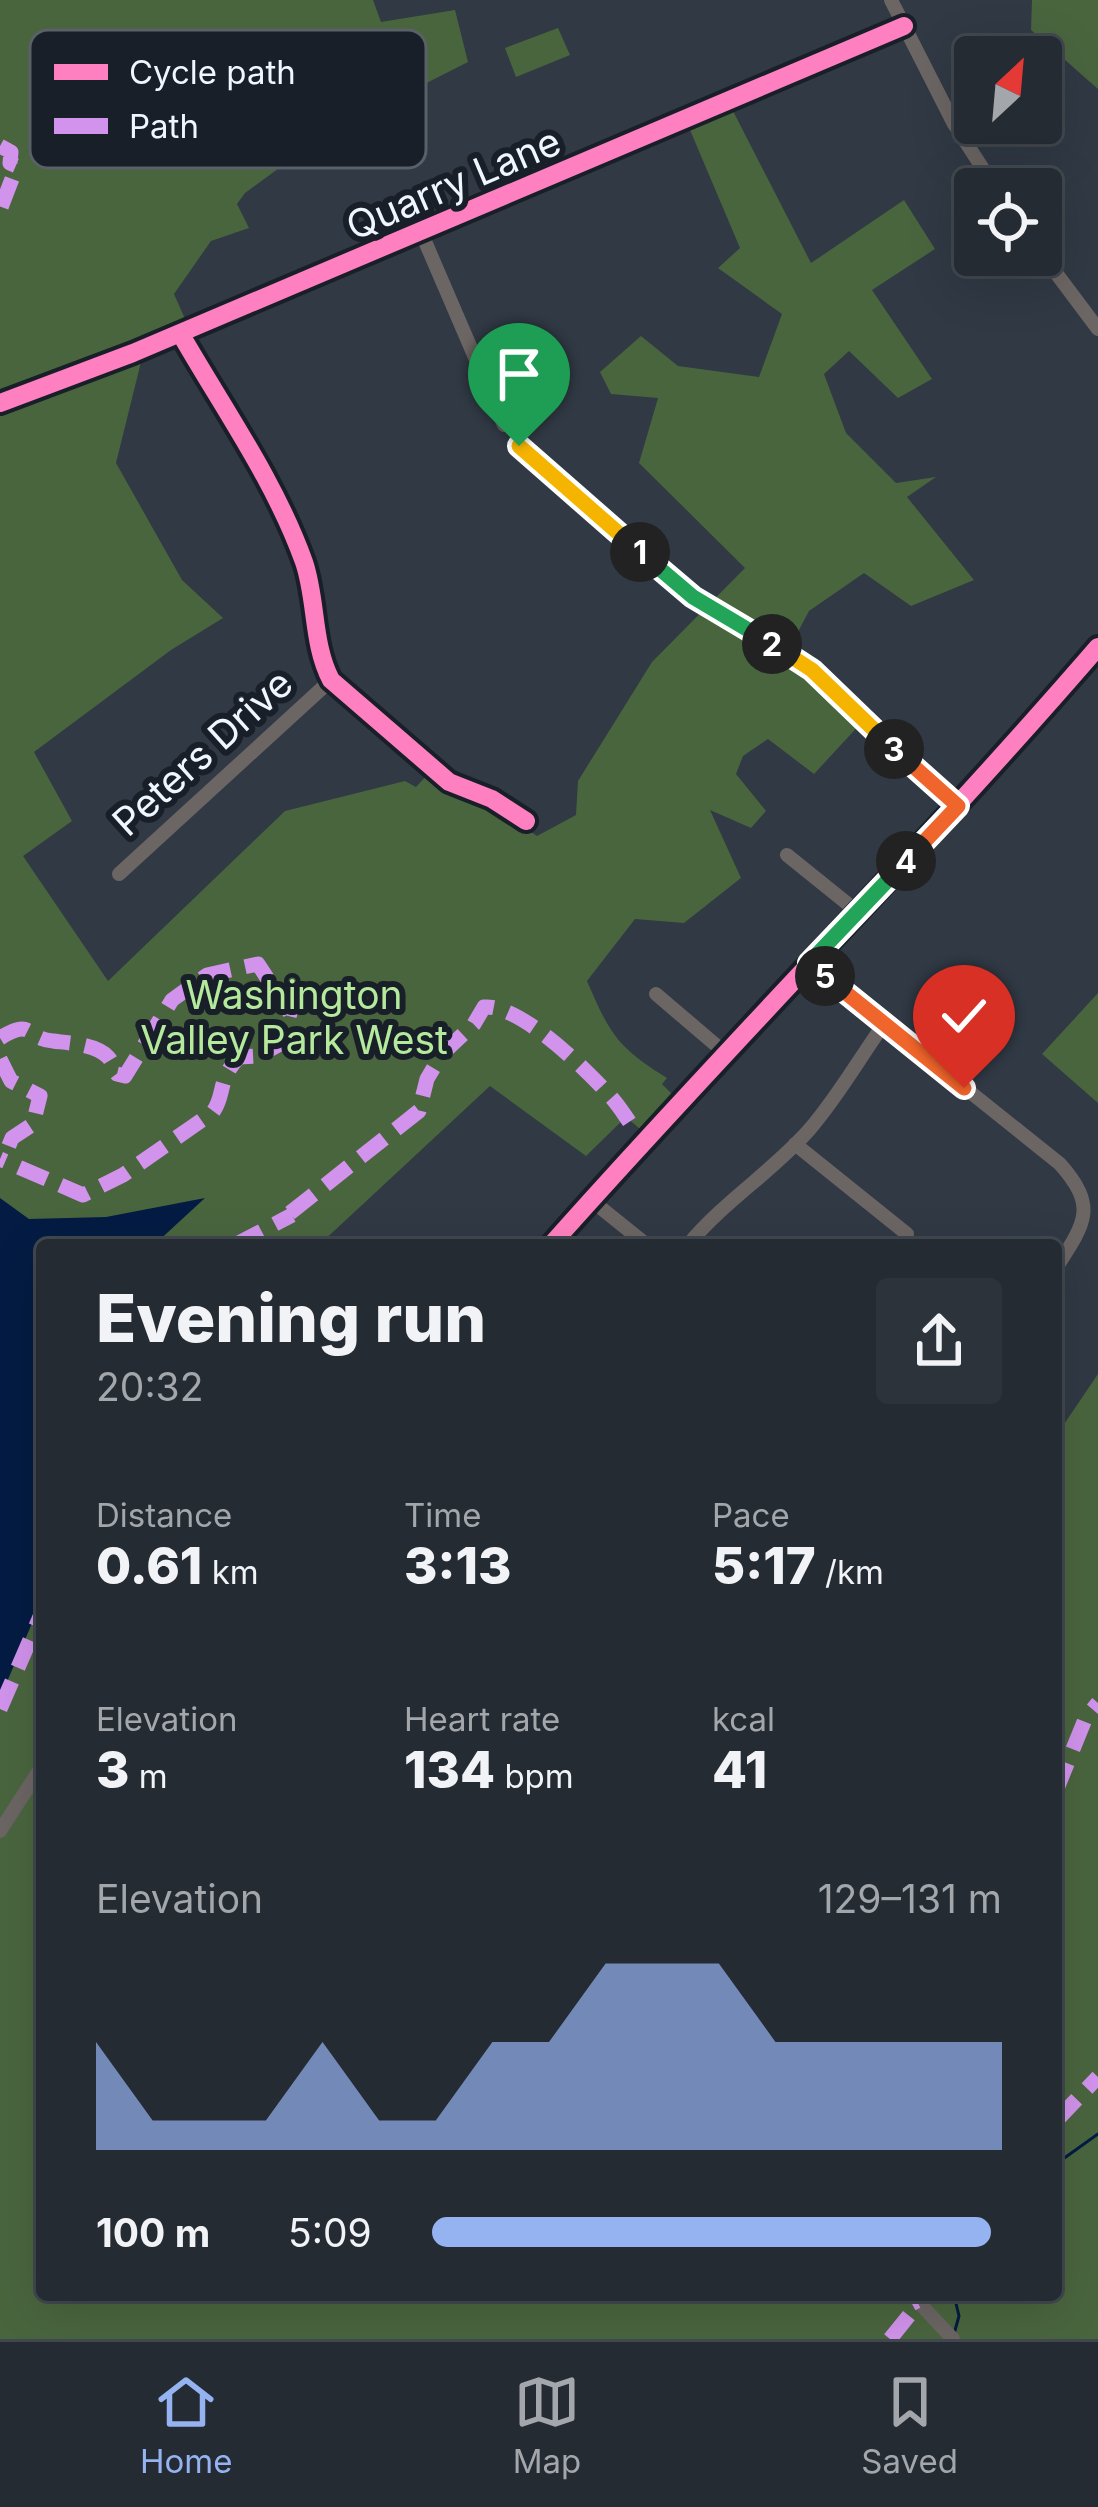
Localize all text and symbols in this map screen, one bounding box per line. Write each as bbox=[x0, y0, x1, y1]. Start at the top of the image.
legend bbox=[30, 30, 426, 168]
north arrow bbox=[954, 36, 1062, 144]
map controls bbox=[954, 36, 1062, 276]
text: Cycle path bbox=[129, 52, 296, 92]
text: Path bbox=[129, 106, 199, 146]
street label: Quarry Lane bbox=[339, 117, 567, 249]
button: locate bbox=[954, 168, 1062, 276]
pin bbox=[468, 323, 570, 446]
icon: arrive bbox=[486, 341, 552, 407]
pin: 1 bbox=[610, 522, 670, 582]
text: 1 bbox=[633, 532, 647, 572]
pin: 2 bbox=[742, 614, 802, 674]
text: 2 bbox=[762, 624, 782, 664]
street label: Peters Drive bbox=[102, 659, 302, 845]
pin: 3 bbox=[864, 719, 924, 779]
text: 3 bbox=[883, 729, 905, 769]
pin: 4 bbox=[876, 831, 936, 891]
text: 4 bbox=[895, 841, 917, 881]
pin: 5 bbox=[795, 946, 855, 1006]
text: 5 bbox=[814, 956, 836, 996]
pin bbox=[913, 965, 1015, 1088]
park label: Washington Valley Park West bbox=[140, 971, 448, 1063]
icon: check bbox=[931, 983, 997, 1049]
text: Evening run bbox=[96, 1278, 486, 1358]
button: share bbox=[876, 1278, 1002, 1404]
text: 20:32 bbox=[96, 1363, 204, 1410]
text: Distance bbox=[96, 1495, 232, 1535]
text: Time bbox=[404, 1495, 481, 1535]
text: Pace bbox=[712, 1495, 790, 1535]
text: 0.61 bbox=[96, 1535, 202, 1596]
text: 3:13 bbox=[404, 1535, 511, 1596]
text: 5:17 bbox=[712, 1535, 816, 1596]
text: km bbox=[202, 1552, 259, 1592]
text: /km bbox=[816, 1552, 884, 1592]
text: Elevation bbox=[96, 1699, 237, 1739]
text: Heart rate bbox=[404, 1699, 560, 1739]
text: kcal bbox=[712, 1699, 775, 1739]
text: 3 bbox=[96, 1739, 130, 1800]
text: 134 bbox=[404, 1739, 495, 1800]
text: 41 bbox=[712, 1739, 767, 1800]
text: m bbox=[130, 1756, 168, 1796]
text: bpm bbox=[495, 1756, 574, 1796]
text: Elevation bbox=[96, 1875, 263, 1922]
text: 129–131 m bbox=[818, 1875, 1002, 1922]
text: 100 m bbox=[96, 2209, 210, 2256]
text: 5:09 bbox=[288, 2209, 372, 2256]
tab: Home bbox=[140, 2369, 233, 2481]
tab: Map bbox=[513, 2369, 581, 2481]
tab: Saved bbox=[861, 2369, 958, 2481]

